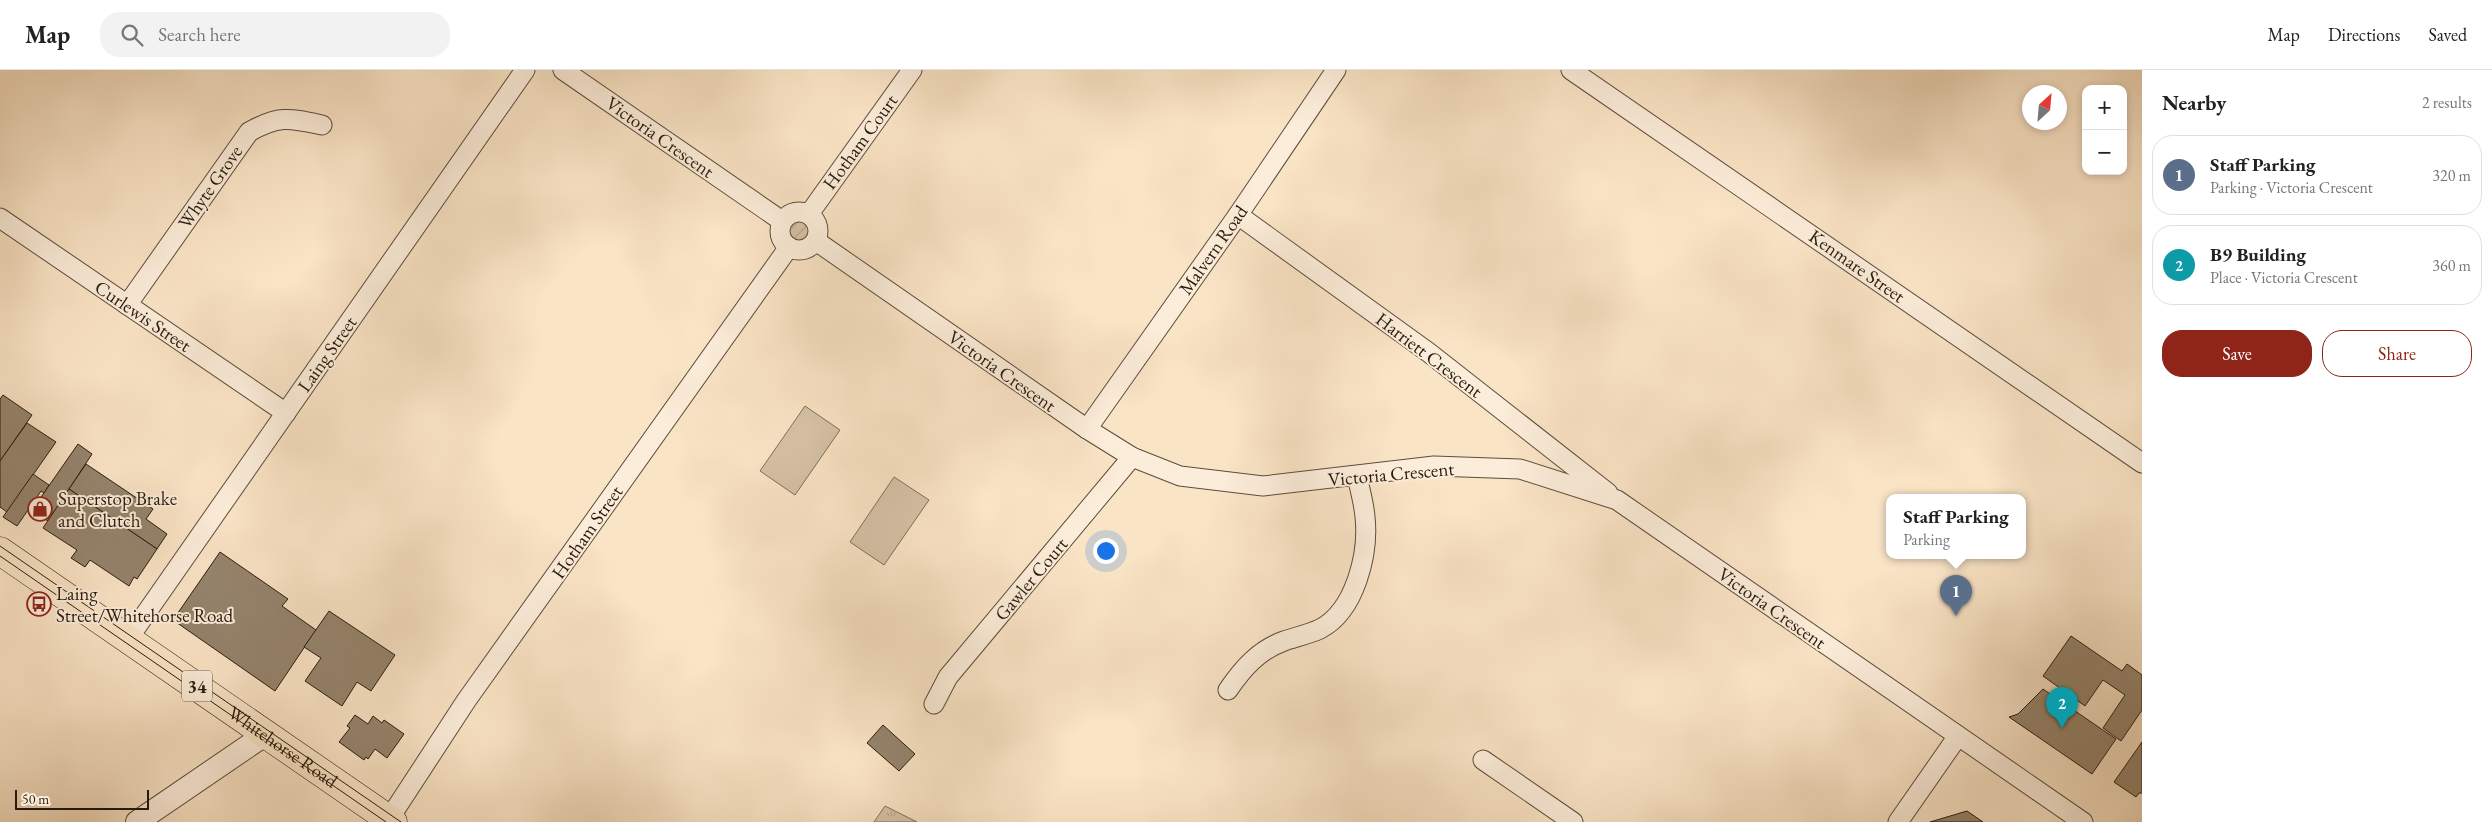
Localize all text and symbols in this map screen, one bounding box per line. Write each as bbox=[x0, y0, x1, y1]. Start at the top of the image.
search box bbox=[100, 12, 450, 57]
text: Map bbox=[25, 19, 70, 50]
icon: search bbox=[118, 21, 146, 49]
text: Search here bbox=[158, 22, 241, 47]
text: Map bbox=[2268, 23, 2300, 46]
text: Directions bbox=[2328, 23, 2400, 46]
text: Saved bbox=[2428, 23, 2467, 46]
north arrow bbox=[2022, 85, 2067, 130]
map controls bbox=[2082, 85, 2127, 175]
button: + bbox=[2082, 85, 2127, 130]
street label: Hotham Court bbox=[817, 89, 903, 195]
text: Nearby bbox=[2162, 89, 2226, 116]
street label: Victoria Crescent bbox=[601, 90, 719, 184]
text: 2 results bbox=[2422, 92, 2472, 113]
button: − bbox=[2082, 130, 2127, 175]
street label: Whyte Grove bbox=[172, 140, 248, 234]
text: Staff Parking bbox=[2210, 152, 2315, 177]
text: 1 bbox=[2175, 165, 2183, 186]
text: 320 m bbox=[2432, 165, 2471, 186]
text: Parking · Victoria Crescent bbox=[2210, 177, 2373, 198]
street label: Malvern Road bbox=[1173, 200, 1253, 300]
street label: Kenmare Street bbox=[1804, 224, 1910, 308]
text: B9 Building bbox=[2210, 242, 2306, 267]
text: 2 bbox=[2175, 255, 2183, 276]
text: 360 m bbox=[2432, 255, 2471, 276]
text: Place · Victoria Crescent bbox=[2210, 267, 2358, 288]
street label: Curlewis Street bbox=[90, 275, 196, 357]
street label: Harriett Crescent bbox=[1371, 307, 1488, 403]
street label: Laing Street bbox=[292, 311, 362, 397]
street label: Victoria Crescent bbox=[943, 324, 1061, 418]
button: Save bbox=[2162, 330, 2312, 377]
button: Share bbox=[2322, 330, 2472, 377]
street label: Victoria Crescent bbox=[1327, 456, 1455, 492]
street label: Hotham Street bbox=[546, 480, 628, 584]
place label: Superstop Brake and Clutch bbox=[58, 486, 177, 533]
popup bbox=[1886, 494, 2026, 559]
shop icon: Superstop Brake and Clutch bbox=[27, 496, 53, 522]
text: Staff Parking bbox=[1903, 504, 2009, 529]
text: Parking bbox=[1903, 529, 1950, 550]
street label: Gawler Court bbox=[989, 532, 1073, 626]
your location bbox=[1093, 538, 1119, 564]
street label: Victoria Crescent bbox=[1713, 561, 1831, 655]
pin: 1 bbox=[1940, 575, 1972, 616]
place label: Laing Street/Whitehorse Road bbox=[56, 581, 234, 628]
bus stop icon: Laing Street/Whitehorse Road bbox=[26, 591, 52, 617]
road number: 34 bbox=[182, 670, 212, 702]
pin: 2 bbox=[2046, 687, 2078, 728]
street label: Whitehorse Road bbox=[223, 700, 343, 793]
scale bar bbox=[15, 787, 149, 810]
text: 50 m bbox=[22, 790, 49, 808]

